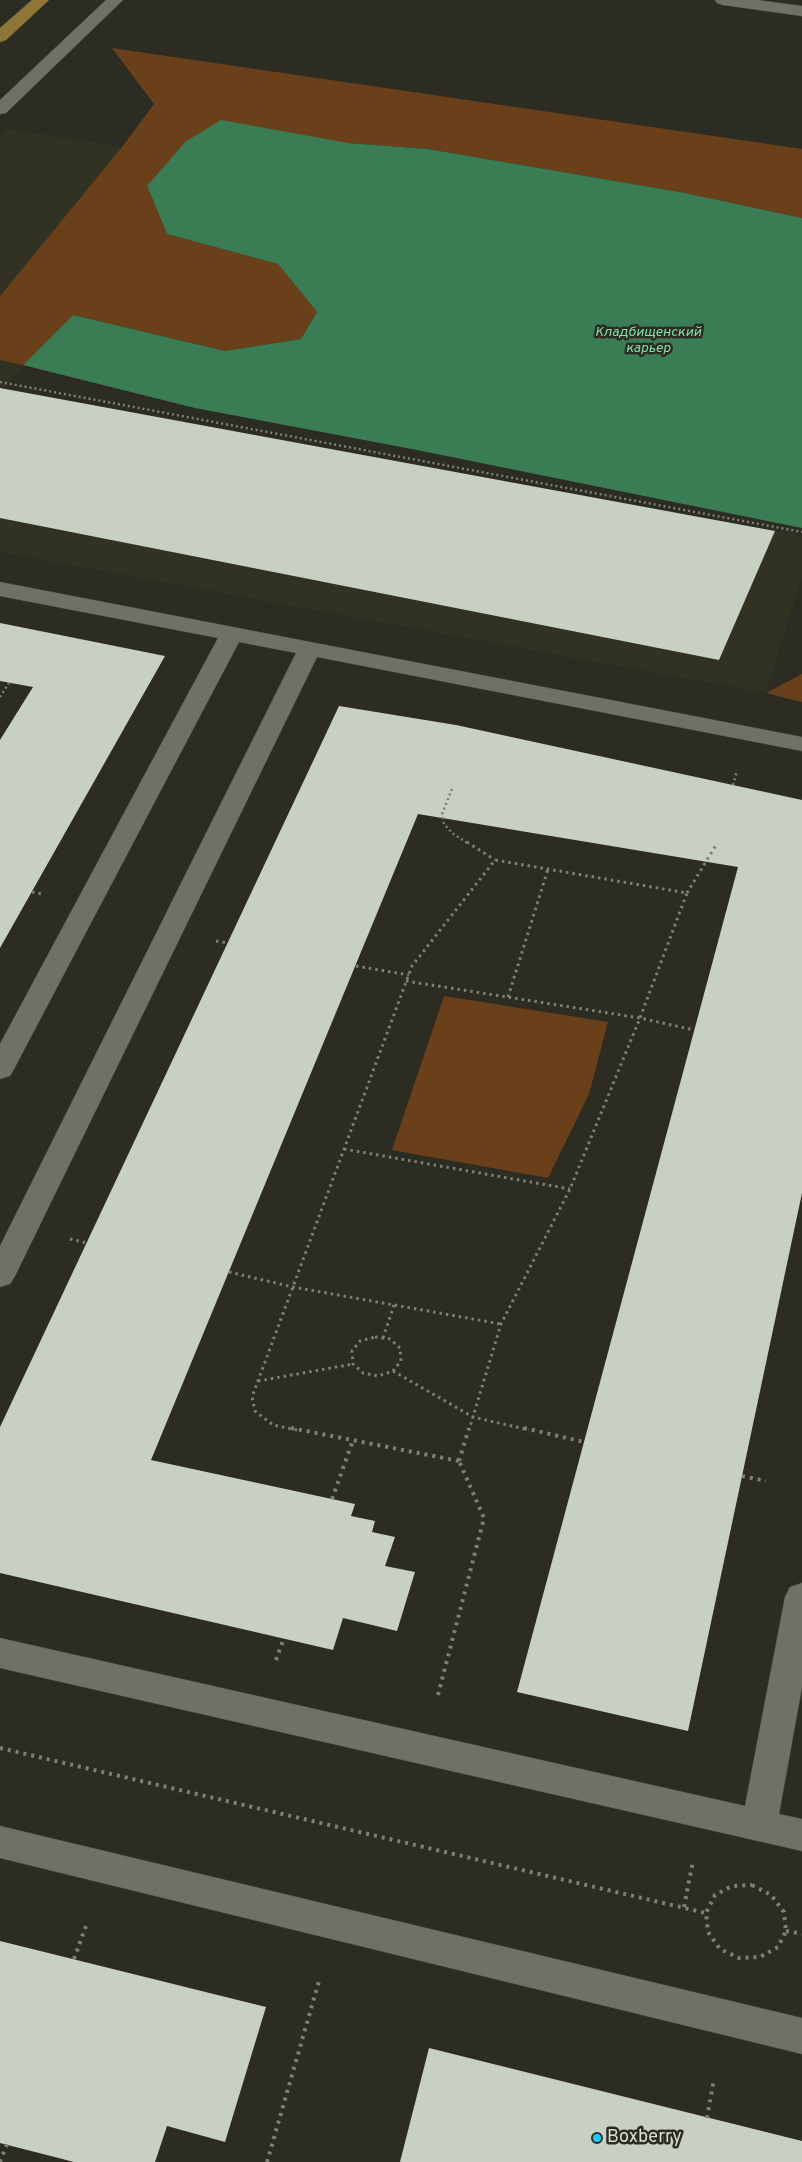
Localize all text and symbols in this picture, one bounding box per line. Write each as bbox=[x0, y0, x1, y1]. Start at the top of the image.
water label: Кладбищенский карьер bbox=[595, 325, 701, 358]
place label: Boxberry bbox=[607, 2127, 682, 2149]
marker: Boxberry bbox=[591, 2132, 603, 2144]

